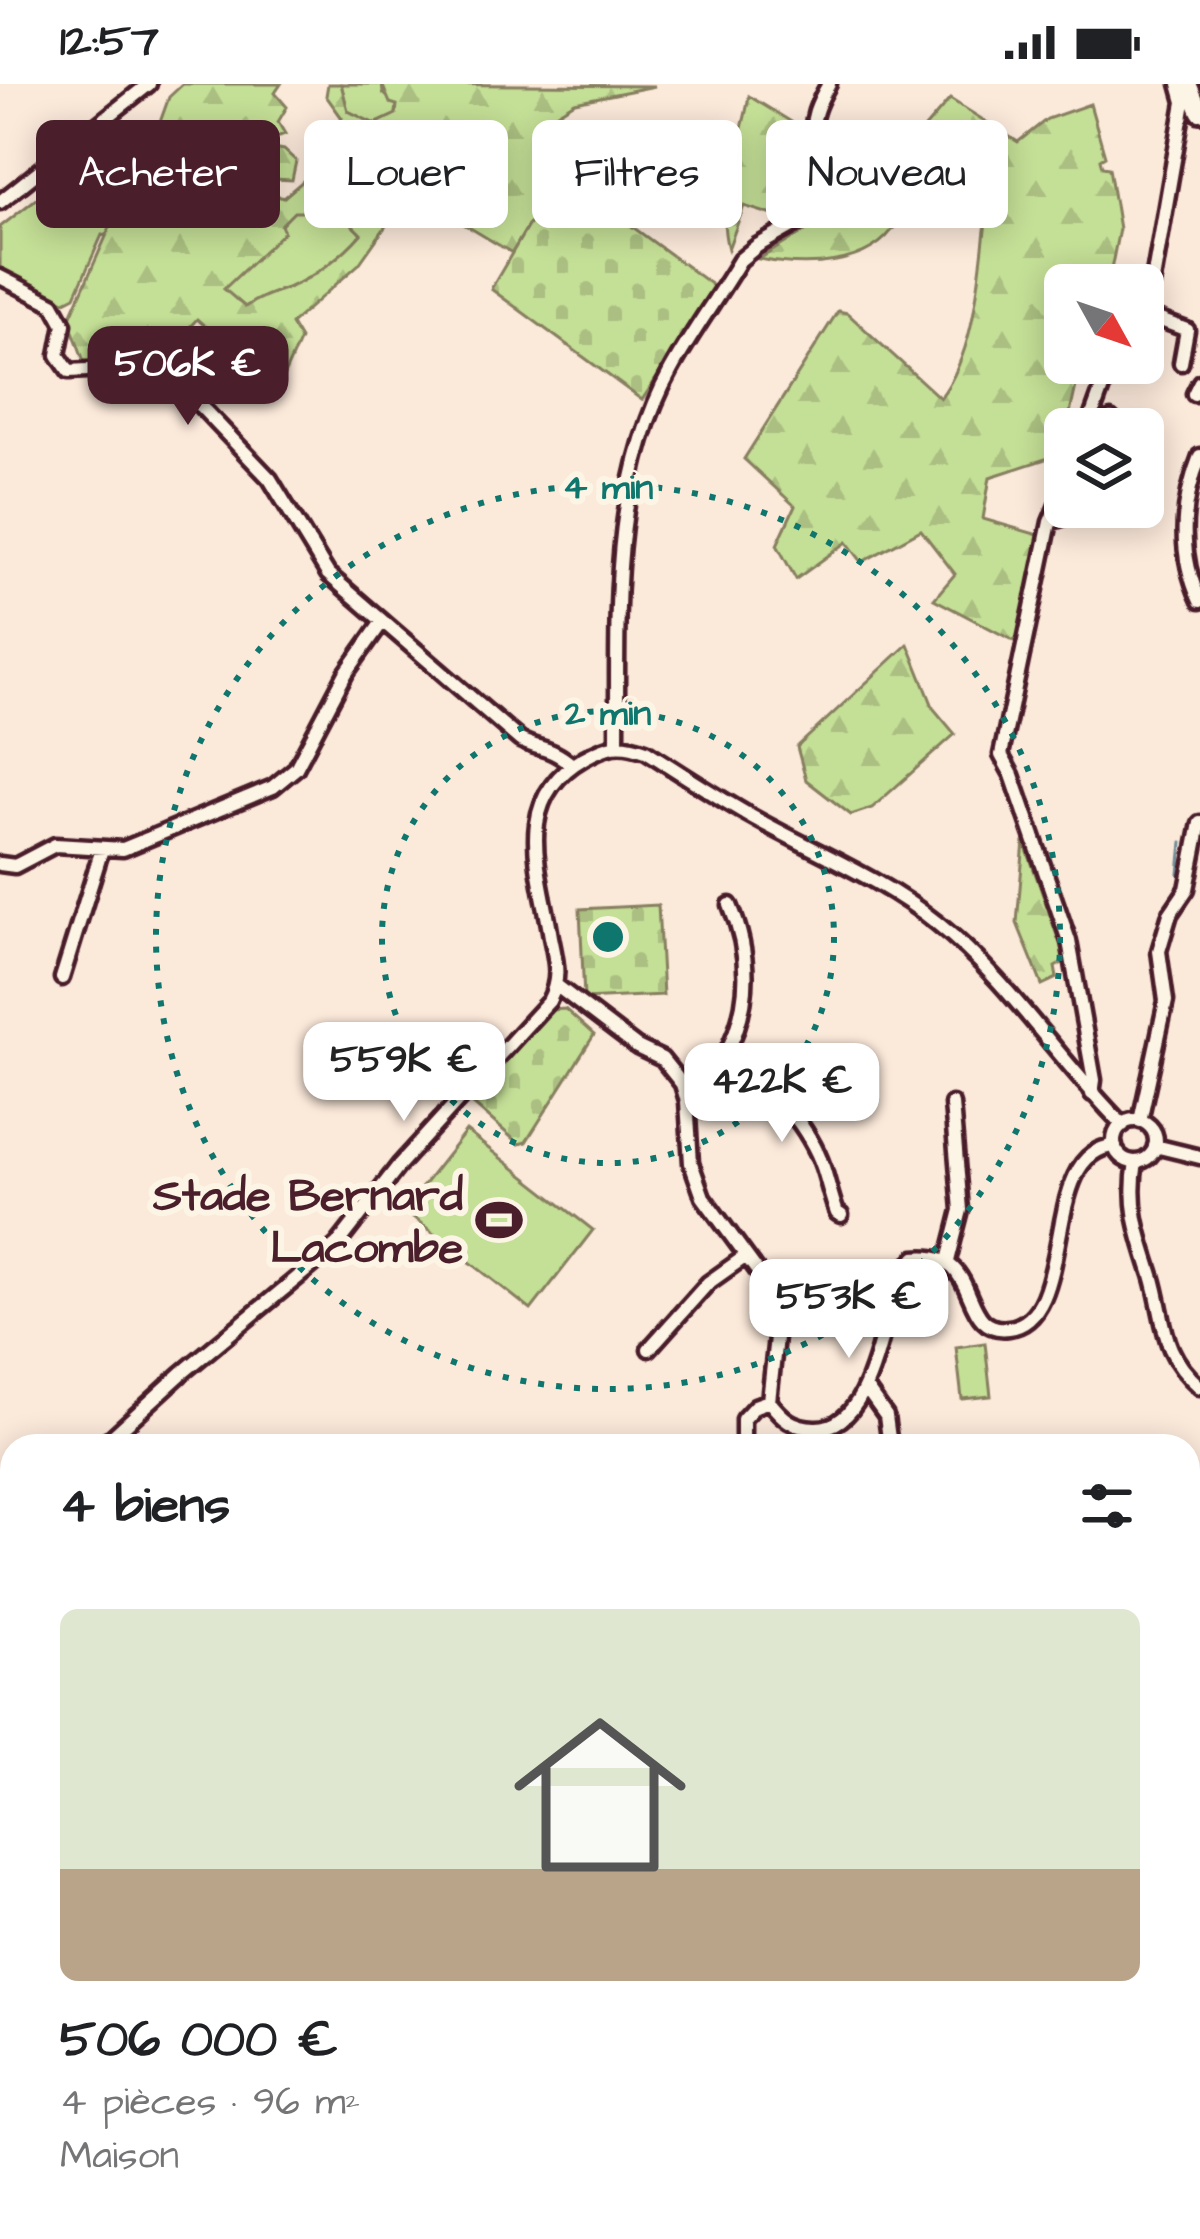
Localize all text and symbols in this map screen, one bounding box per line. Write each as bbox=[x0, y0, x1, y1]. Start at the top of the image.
text: 12:57 bbox=[60, 11, 159, 73]
chip: Acheter bbox=[36, 120, 280, 228]
chip: Louer bbox=[304, 120, 508, 228]
chip: Filtres bbox=[532, 120, 742, 228]
chip: Nouveau bbox=[766, 120, 1008, 228]
north arrow bbox=[1044, 264, 1164, 384]
map controls bbox=[1044, 264, 1164, 528]
pin: 506K € bbox=[90, 326, 286, 428]
text: 506K € bbox=[115, 338, 261, 392]
button: layers bbox=[1044, 408, 1164, 528]
text: 4 min bbox=[563, 462, 653, 513]
text: 2 min bbox=[564, 688, 651, 739]
centre of rings bbox=[587, 916, 629, 958]
pin: 559K € bbox=[306, 1022, 502, 1124]
text: 559K € bbox=[330, 1034, 478, 1088]
pin: 422K € bbox=[684, 1043, 880, 1145]
text: 422K € bbox=[711, 1055, 853, 1109]
place label: Stade Bernard Lacombe bbox=[152, 1166, 463, 1280]
sports icon: Stade Bernard Lacombe bbox=[474, 1195, 524, 1245]
pin: 553K € bbox=[751, 1259, 947, 1361]
text: 553K € bbox=[776, 1271, 922, 1325]
text: 4 biens bbox=[60, 1471, 230, 1542]
icon: filters bbox=[1074, 1473, 1140, 1539]
icon: home bbox=[492, 1687, 708, 1903]
text: 506 000 € bbox=[60, 2005, 338, 2076]
text: 4 pièces · 96 m² bbox=[60, 2076, 360, 2130]
text: Maison bbox=[60, 2130, 179, 2184]

